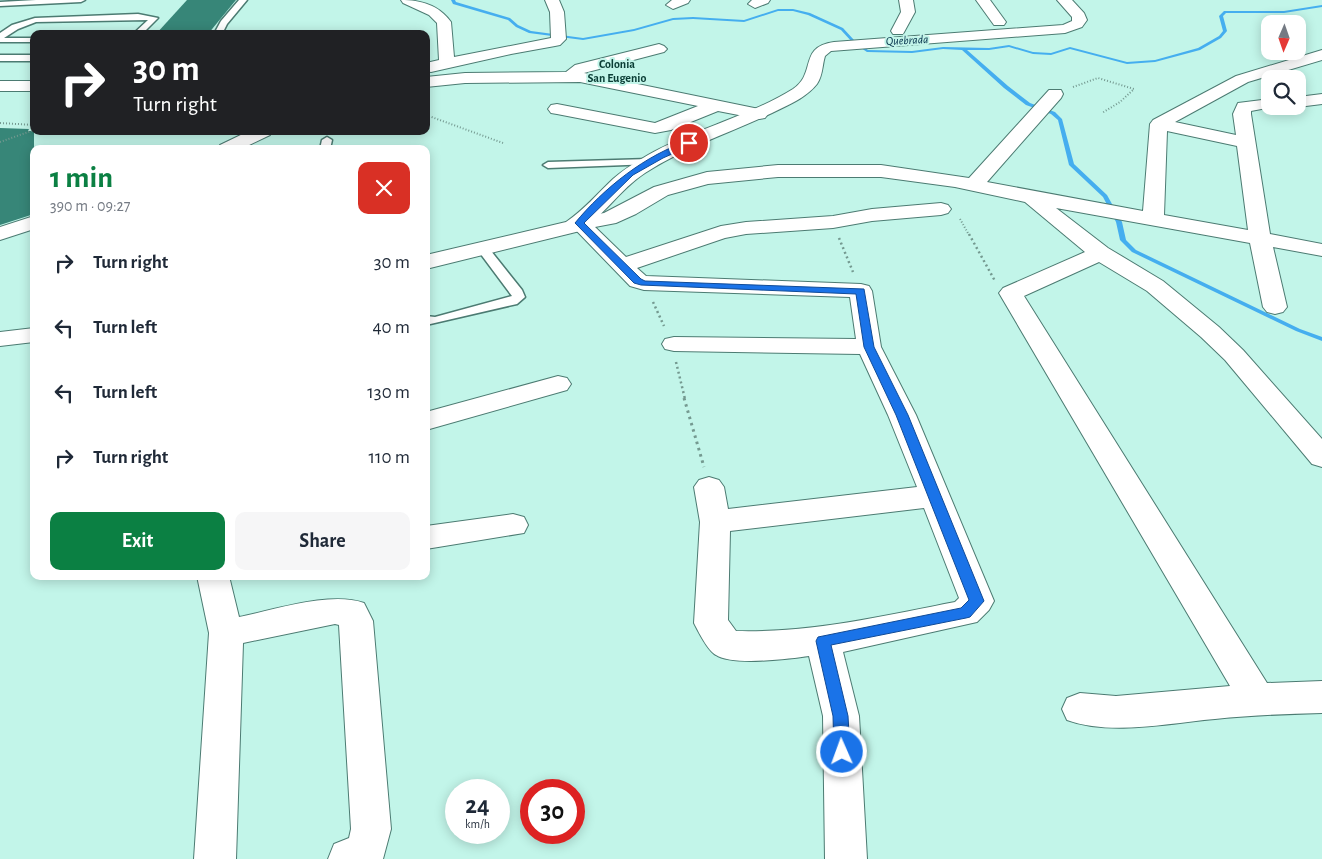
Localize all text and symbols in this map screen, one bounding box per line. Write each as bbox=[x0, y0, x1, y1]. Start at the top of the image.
north arrow bbox=[1261, 15, 1306, 60]
map controls bbox=[1261, 15, 1306, 115]
water label: Quebrada bbox=[885, 33, 929, 48]
icon: right bbox=[50, 50, 115, 115]
text: 30 m bbox=[133, 52, 200, 87]
district label: Colonia San Eugenio bbox=[588, 58, 646, 84]
button: search bbox=[1261, 70, 1306, 115]
text: Turn right bbox=[133, 93, 217, 115]
pin bbox=[668, 122, 710, 164]
icon: arrive bbox=[675, 129, 703, 157]
button: close bbox=[358, 162, 410, 214]
text: 1 min bbox=[50, 163, 113, 193]
text: 390 m · 09:27 bbox=[50, 198, 131, 214]
icon: right bbox=[50, 249, 78, 277]
text: Turn right bbox=[93, 253, 168, 272]
text: 30 m bbox=[374, 253, 410, 272]
icon: left bbox=[50, 314, 78, 342]
text: Turn left bbox=[93, 318, 157, 337]
text: 40 m bbox=[372, 318, 410, 337]
icon: left bbox=[50, 379, 78, 407]
text: Turn left bbox=[93, 383, 157, 402]
text: 130 m bbox=[367, 383, 410, 402]
icon: right bbox=[50, 444, 78, 472]
text: Turn right bbox=[93, 448, 168, 467]
text: 110 m bbox=[369, 448, 410, 467]
button: Exit bbox=[50, 512, 225, 570]
button: Share bbox=[235, 512, 410, 570]
position arrow bbox=[815, 725, 867, 777]
speed limit sign: 30 bbox=[520, 779, 585, 844]
text: 24 bbox=[465, 793, 490, 818]
text: km/h bbox=[465, 818, 490, 830]

